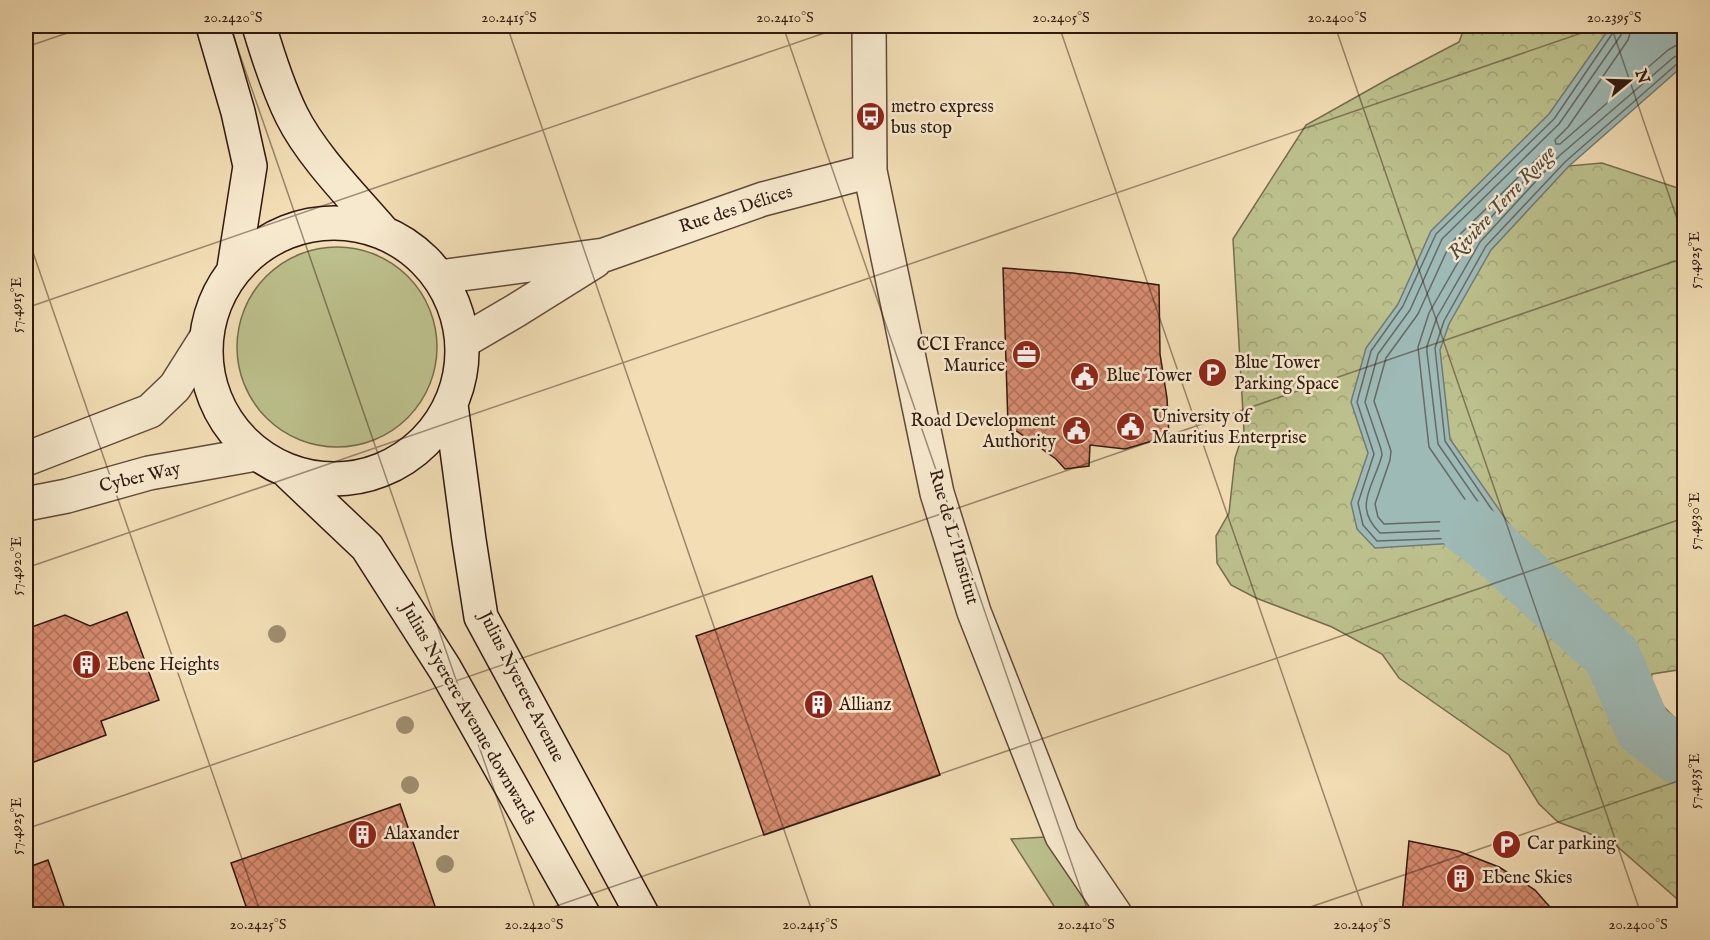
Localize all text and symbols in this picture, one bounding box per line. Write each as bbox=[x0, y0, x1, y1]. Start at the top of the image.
text: 20.2420°S bbox=[204, 8, 262, 27]
text: 20.2415°S bbox=[481, 8, 537, 27]
text: 20.2410°S bbox=[756, 8, 814, 27]
text: 20.2405°S bbox=[1032, 8, 1090, 27]
text: 20.2400°S bbox=[1307, 8, 1367, 27]
text: 20.2395°S bbox=[1587, 8, 1641, 27]
north arrow bbox=[1599, 51, 1659, 111]
text: N bbox=[1629, 66, 1653, 87]
place label: metro express bus stop bbox=[891, 96, 994, 140]
bus stop icon: metro express bus stop bbox=[854, 101, 886, 133]
water label: Rivière Terre Rouge bbox=[1443, 141, 1562, 266]
street label: Rue des Délices bbox=[676, 181, 796, 239]
text: 57.4925°E bbox=[1685, 231, 1704, 289]
text: 57.4915°E bbox=[7, 277, 26, 333]
place label: CCI France Maurice bbox=[916, 334, 1005, 378]
office icon: CCI France Maurice bbox=[1010, 339, 1042, 371]
place label: Blue Tower Parking Space bbox=[1234, 352, 1339, 396]
parking icon: Blue Tower Parking Space bbox=[1197, 357, 1229, 389]
public building icon: Blue Tower bbox=[1069, 360, 1101, 392]
place label: Blue Tower bbox=[1106, 365, 1192, 388]
place label: University of Mauritius Enterprise bbox=[1152, 406, 1307, 450]
place label: Road Development Authority bbox=[910, 410, 1056, 454]
public building icon: University of Mauritius Enterprise bbox=[1115, 411, 1147, 443]
public building icon: Road Development Authority bbox=[1061, 415, 1093, 447]
street label: Cyber Way bbox=[97, 457, 183, 499]
street label: Rue de L l'Institut bbox=[923, 467, 983, 607]
text: 57.4930°E bbox=[1685, 492, 1704, 550]
text: 57.4920°E bbox=[7, 536, 26, 596]
street label: Julius Nyerere Avenue downwards bbox=[394, 597, 541, 829]
street label: Julius Nyerere Avenue bbox=[472, 606, 569, 766]
building icon: Ebene Heights bbox=[70, 649, 102, 681]
place label: Ebene Heights bbox=[107, 654, 219, 677]
building icon: Allianz bbox=[802, 689, 834, 721]
place label: Allianz bbox=[838, 694, 892, 717]
text: 57.4935°E bbox=[1685, 753, 1704, 809]
text: 57.4925°E bbox=[7, 797, 26, 855]
building icon: Alaxander bbox=[347, 818, 379, 850]
place label: Alaxander bbox=[383, 823, 460, 846]
parking icon: Car parking bbox=[1490, 828, 1522, 860]
place label: Car parking bbox=[1527, 833, 1616, 856]
building icon: Ebene Skies bbox=[1445, 862, 1477, 894]
place label: Ebene Skies bbox=[1482, 867, 1572, 890]
text: 20.2425°S bbox=[230, 915, 286, 934]
text: 20.2420°S bbox=[505, 915, 563, 934]
text: 20.2415°S bbox=[782, 915, 838, 934]
text: 20.2410°S bbox=[1057, 915, 1115, 934]
text: 20.2405°S bbox=[1333, 915, 1391, 934]
text: 20.2400°S bbox=[1608, 915, 1668, 934]

